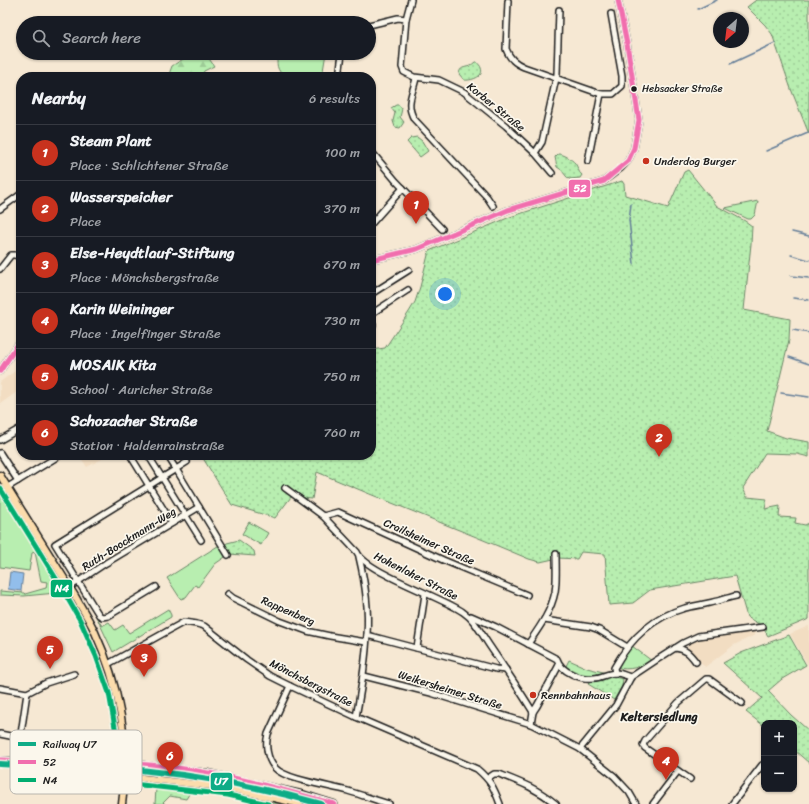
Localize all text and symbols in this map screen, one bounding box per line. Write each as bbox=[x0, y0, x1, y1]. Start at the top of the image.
north arrow bbox=[713, 12, 749, 48]
search box bbox=[16, 16, 376, 60]
text: Search here bbox=[62, 25, 141, 51]
icon: search bbox=[30, 27, 52, 49]
street label: Korber Straße bbox=[463, 77, 530, 137]
place label: Hebsacker Straße bbox=[642, 80, 723, 98]
text: Nearby bbox=[32, 83, 86, 113]
marker: Hebsacker Straße bbox=[629, 84, 639, 94]
text: 6 results bbox=[309, 87, 360, 110]
text: Steam Plant bbox=[70, 128, 152, 154]
text: 1 bbox=[42, 141, 48, 164]
text: 100 m bbox=[325, 141, 360, 164]
place label: Underdog Burger bbox=[654, 152, 738, 171]
text: Place · Schlichtener Straße bbox=[70, 154, 228, 177]
marker: Underdog Burger bbox=[641, 156, 651, 166]
line badge: 52 bbox=[568, 179, 591, 198]
text: 52 bbox=[573, 179, 587, 198]
text: Wasserspeicher bbox=[70, 184, 172, 210]
pin: 1 bbox=[403, 191, 429, 224]
text: 2 bbox=[41, 197, 49, 220]
text: 370 m bbox=[324, 197, 360, 220]
text: Place bbox=[70, 210, 101, 233]
text: Else-Heydtlauf-Stiftung bbox=[70, 240, 235, 266]
text: 3 bbox=[41, 253, 49, 276]
text: 670 m bbox=[324, 253, 360, 276]
text: Place · Mönchsbergstraße bbox=[70, 266, 219, 289]
your location bbox=[435, 284, 455, 304]
text: Karin Weininger bbox=[70, 296, 173, 322]
text: 4 bbox=[41, 309, 49, 332]
text: 730 m bbox=[324, 309, 360, 332]
text: Place · Ingelfinger Straße bbox=[70, 322, 221, 345]
text: MOSAIK Kita bbox=[70, 352, 156, 378]
text: 5 bbox=[41, 365, 49, 388]
text: 750 m bbox=[323, 365, 360, 388]
text: School · Auricher Straße bbox=[70, 378, 213, 401]
text: Schozacher Straße bbox=[70, 408, 197, 434]
text: 6 bbox=[41, 421, 49, 444]
text: 760 m bbox=[324, 421, 360, 444]
pin: 2 bbox=[646, 424, 672, 457]
text: Station · Haldenrainstraße bbox=[70, 434, 224, 457]
street label: Ruth-Boockmann-Weg bbox=[78, 502, 180, 576]
street label: Crailsheimer Straße bbox=[380, 513, 478, 571]
street label: Hohenloher Straße bbox=[371, 547, 462, 606]
line badge: N4 bbox=[50, 579, 73, 598]
text: N4 bbox=[54, 579, 69, 598]
street label: Rappenberg bbox=[258, 591, 318, 631]
pin: 5 bbox=[37, 636, 63, 669]
pin: 3 bbox=[131, 644, 157, 677]
street label: Mönchsbergstraße bbox=[266, 654, 356, 712]
street label: Weikersheimer Straße bbox=[396, 665, 505, 715]
place label: Rennbahnhaus bbox=[541, 686, 611, 705]
marker: Rennbahnhaus bbox=[528, 690, 538, 700]
district label: Keltersiedlung bbox=[620, 706, 698, 728]
map controls bbox=[761, 720, 797, 792]
button: + bbox=[761, 720, 797, 756]
legend bbox=[10, 730, 142, 794]
text: Railway U7 bbox=[43, 735, 97, 754]
pin: 6 bbox=[157, 742, 183, 775]
pin: 4 bbox=[653, 747, 679, 780]
text: 52 bbox=[43, 753, 57, 772]
button: − bbox=[761, 756, 797, 792]
text: N4 bbox=[43, 771, 58, 790]
line badge: U7 bbox=[210, 772, 233, 791]
text: U7 bbox=[214, 772, 229, 791]

